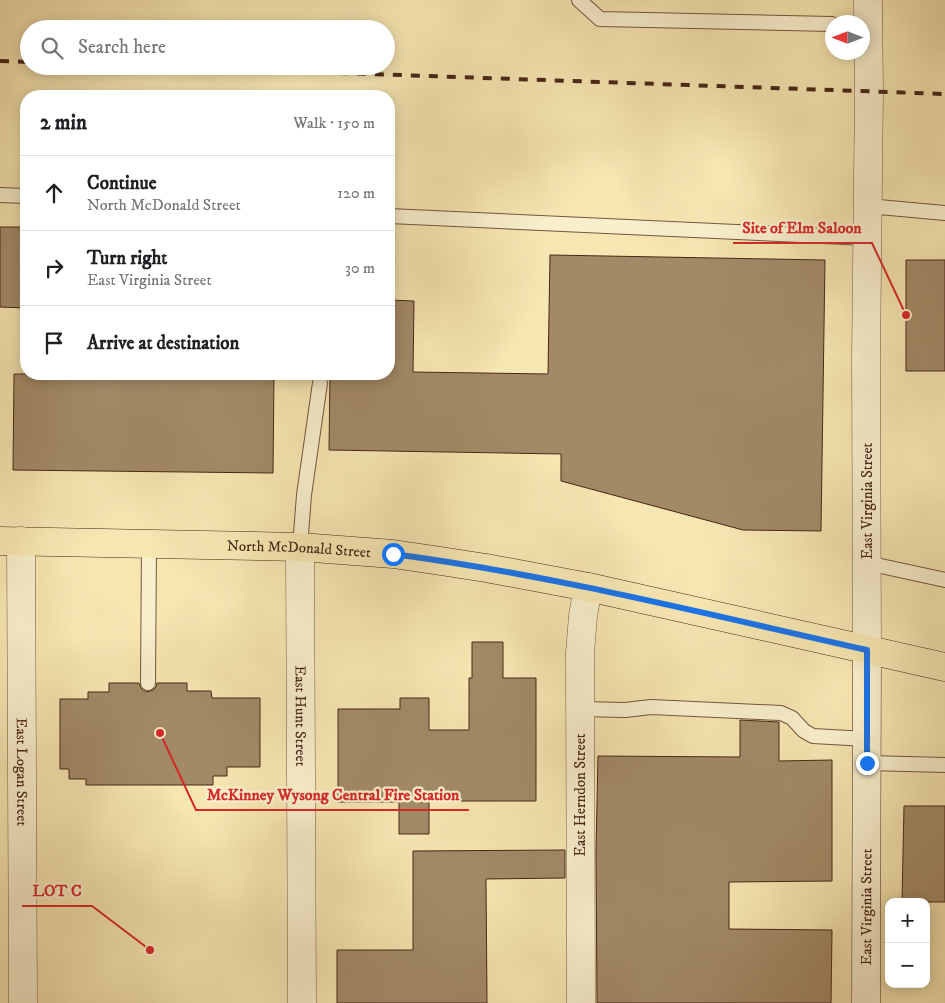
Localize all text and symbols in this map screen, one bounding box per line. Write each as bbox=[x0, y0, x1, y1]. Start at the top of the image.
north arrow bbox=[825, 15, 870, 60]
search box bbox=[20, 20, 395, 75]
icon: search bbox=[38, 34, 66, 62]
text: Search here bbox=[78, 36, 166, 59]
text: 2 min bbox=[40, 110, 87, 136]
text: Walk · 150 m bbox=[293, 113, 375, 133]
text: Continue bbox=[87, 172, 157, 195]
icon: ahead bbox=[40, 179, 68, 207]
text: 120 m bbox=[337, 183, 375, 203]
text: North McDonald Street bbox=[87, 195, 241, 215]
callout: Site of Elm Saloon bbox=[733, 212, 872, 243]
text: Site of Elm Saloon bbox=[742, 218, 862, 238]
text: Turn right bbox=[87, 247, 167, 270]
icon: right bbox=[40, 254, 68, 282]
text: 30 m bbox=[345, 258, 375, 278]
text: East Virginia Street bbox=[87, 270, 212, 290]
icon: arrive bbox=[40, 329, 68, 357]
text: Arrive at destination bbox=[87, 332, 239, 355]
street label: East Virginia Street bbox=[858, 442, 877, 559]
street label: North McDonald Street bbox=[227, 537, 372, 562]
route start bbox=[382, 543, 405, 566]
street label: East Hunt Street bbox=[291, 665, 310, 767]
street label: East Logan Street bbox=[12, 718, 31, 826]
street label: East Herndon Street bbox=[571, 733, 590, 857]
route end bbox=[856, 752, 879, 775]
callout: McKinney Wysong Central Fire Station bbox=[196, 779, 469, 810]
text: McKinney Wysong Central Fire Station bbox=[207, 785, 460, 805]
street label: East Virginia Street bbox=[857, 848, 876, 965]
callout: LOT C bbox=[22, 875, 92, 906]
text: LOT C bbox=[32, 881, 82, 901]
map controls bbox=[885, 898, 930, 988]
button: + bbox=[885, 898, 930, 943]
button: − bbox=[885, 943, 930, 988]

